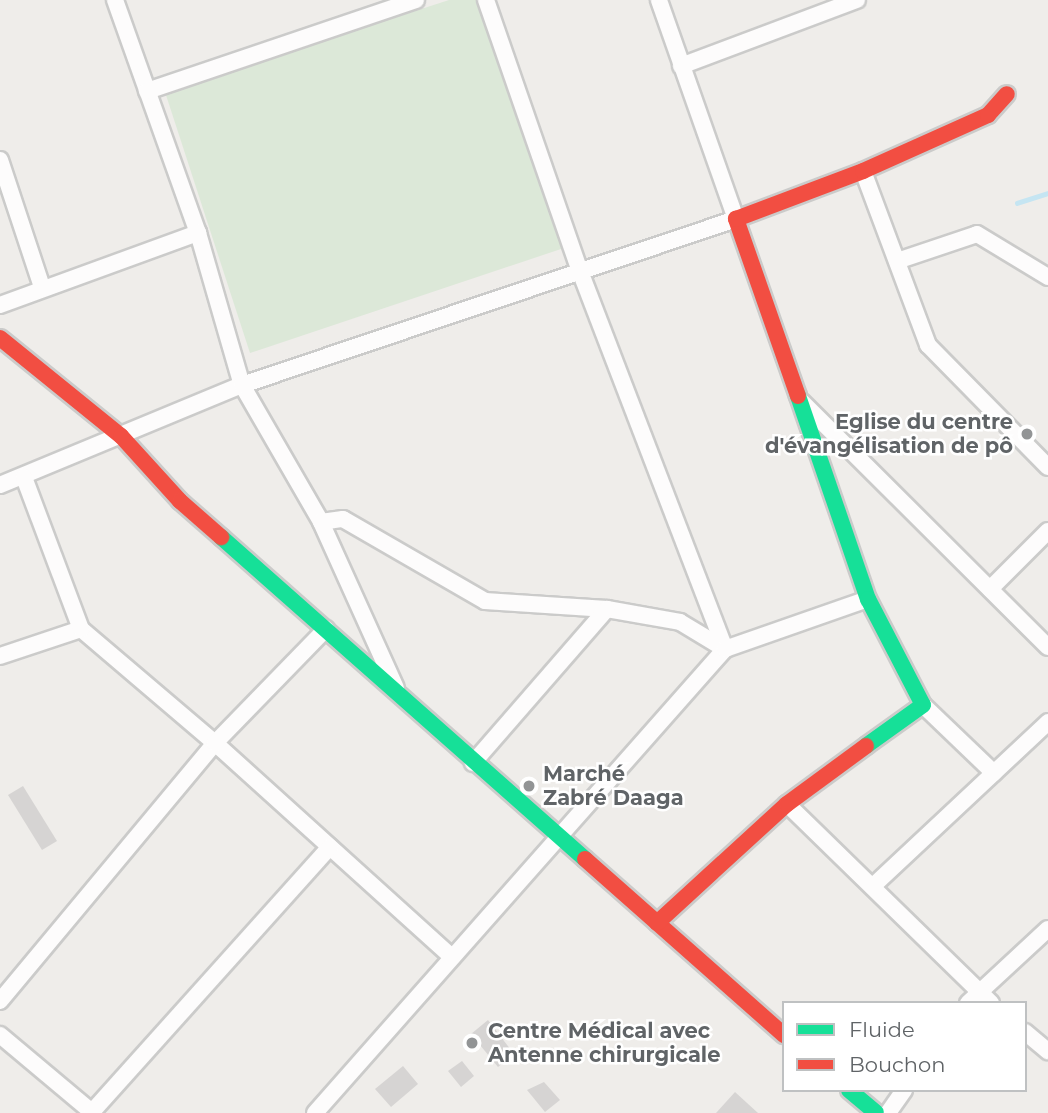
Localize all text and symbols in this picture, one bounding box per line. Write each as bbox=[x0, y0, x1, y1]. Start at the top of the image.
place label: Eglise du centre d'évangélisation de pô bbox=[765, 409, 1013, 459]
marker: Eglise du centre d'évangélisation de pô bbox=[1019, 426, 1035, 442]
place label: Marché Zabré Daaga bbox=[543, 761, 684, 811]
marker: Marché Zabré Daaga bbox=[521, 778, 537, 794]
legend bbox=[782, 1001, 1027, 1092]
text: Fluide bbox=[849, 1017, 915, 1042]
place label: Centre Médical avec Antenne chirurgicale bbox=[488, 1018, 720, 1068]
marker: Centre Médical avec Antenne chirurgicale bbox=[462, 1033, 482, 1053]
text: Bouchon bbox=[849, 1052, 945, 1077]

